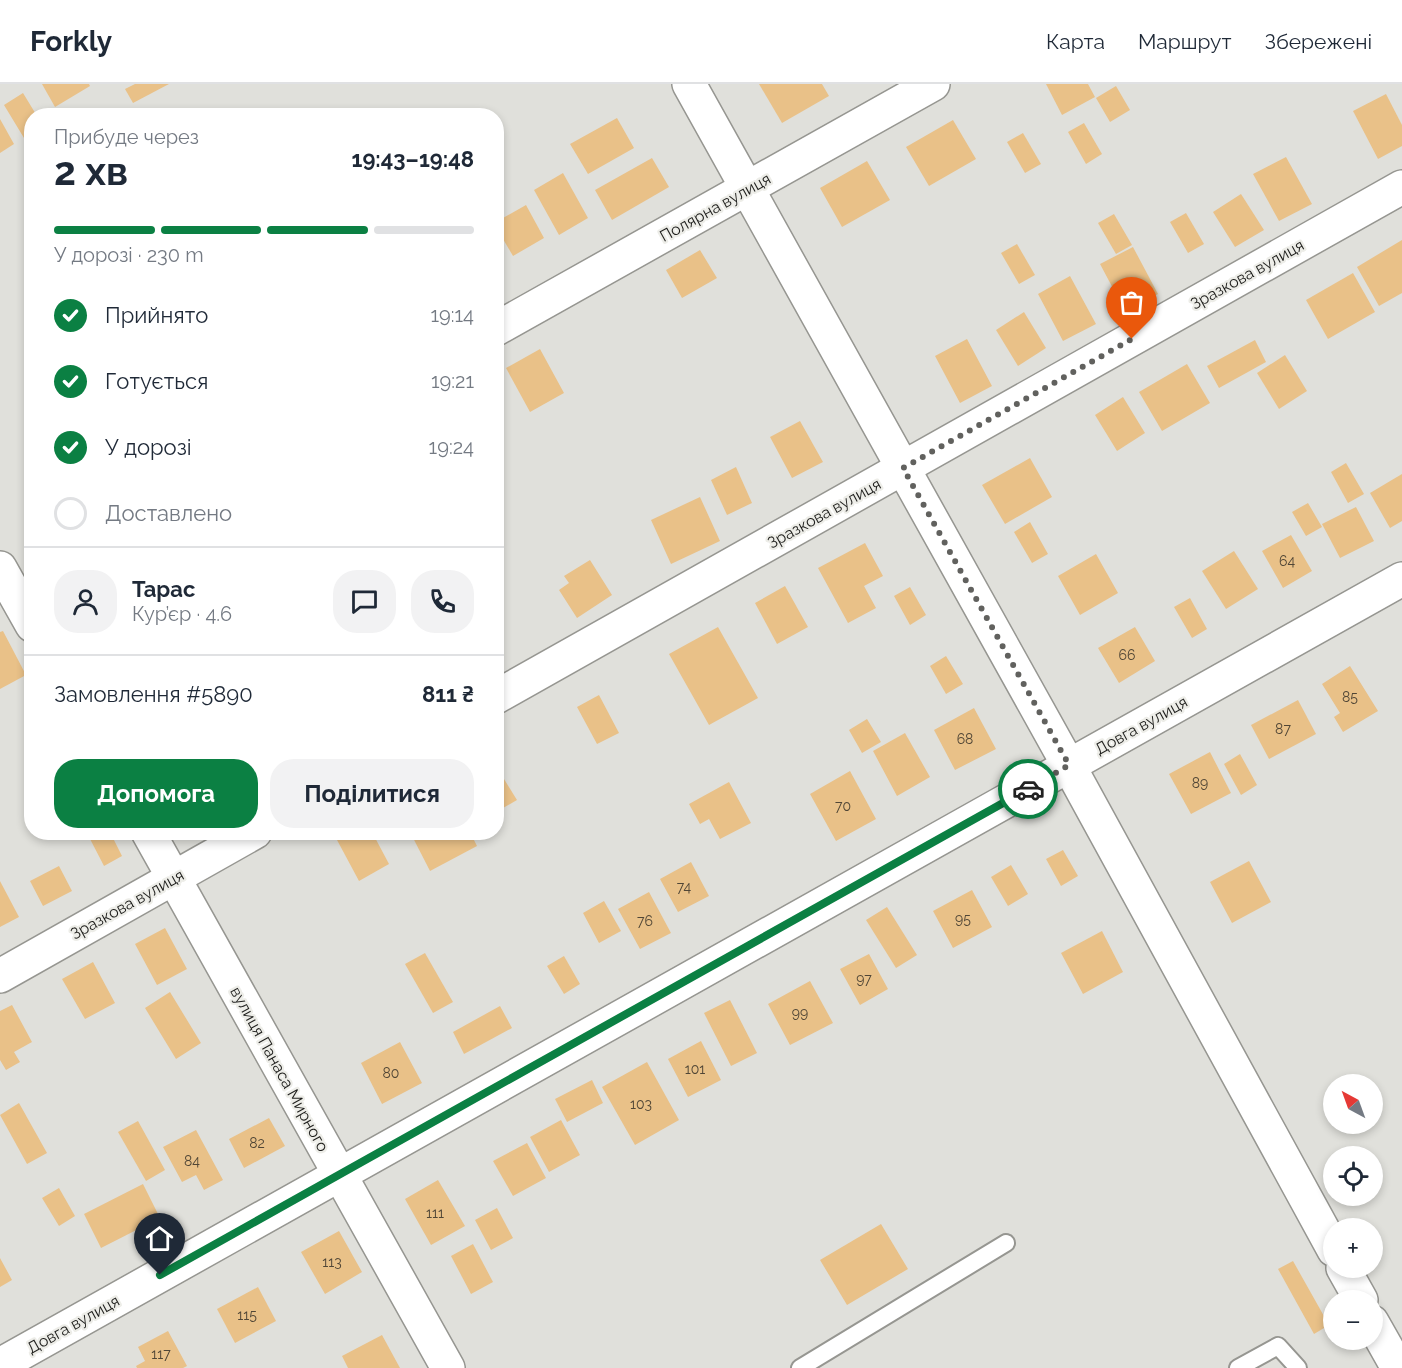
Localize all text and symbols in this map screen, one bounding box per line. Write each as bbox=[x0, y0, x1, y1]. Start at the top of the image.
text: Forkly bbox=[30, 25, 112, 58]
text: Карта bbox=[1046, 29, 1105, 54]
text: Маршрут bbox=[1138, 29, 1231, 54]
text: Збережені bbox=[1264, 29, 1372, 54]
text: Прибуде через bbox=[54, 125, 199, 149]
text: 19:43–19:48 bbox=[352, 146, 474, 172]
text: 2 хв bbox=[54, 148, 128, 194]
street label: Полярна вулиця bbox=[657, 169, 774, 246]
street label: Зразкова вулиця bbox=[1187, 235, 1307, 313]
text: У дорозі · 230 m bbox=[54, 243, 204, 267]
pin bbox=[1106, 277, 1157, 339]
icon: bag bbox=[1115, 286, 1148, 319]
icon: check bbox=[54, 299, 87, 332]
text: Прийнято bbox=[105, 302, 208, 328]
text: 19:14 bbox=[430, 303, 474, 327]
icon: check bbox=[54, 365, 87, 398]
text: Готується bbox=[105, 368, 208, 394]
text: 19:21 bbox=[431, 369, 474, 393]
icon: check bbox=[54, 431, 87, 464]
text: У дорозі bbox=[105, 434, 192, 460]
text: 19:24 bbox=[429, 435, 474, 459]
street label: Зразкова вулиця bbox=[764, 474, 884, 552]
text: Доставлено bbox=[105, 500, 232, 526]
house number: 64 bbox=[1279, 553, 1295, 569]
button: person bbox=[54, 570, 117, 633]
button: chat bbox=[333, 570, 396, 633]
button: phone bbox=[411, 570, 474, 633]
text: Тарас bbox=[132, 576, 195, 602]
text: Кур’єр · 4.6 bbox=[132, 602, 232, 626]
house number: 66 bbox=[1119, 647, 1135, 663]
text: Замовлення #5890 bbox=[54, 681, 253, 707]
text: 811 ₴ bbox=[422, 681, 474, 707]
house number: 85 bbox=[1342, 689, 1358, 705]
street label: Довга вулиця bbox=[1092, 692, 1191, 759]
house number: 87 bbox=[1275, 721, 1291, 737]
house number: 68 bbox=[957, 731, 973, 747]
button: Допомога bbox=[54, 759, 258, 828]
button: Поділитися bbox=[270, 759, 474, 828]
courier bbox=[998, 759, 1058, 819]
icon: car bbox=[1012, 773, 1045, 806]
house number: 89 bbox=[1192, 775, 1208, 791]
house number: 70 bbox=[835, 798, 851, 814]
street label: Зразкова вулиця bbox=[67, 865, 187, 943]
house number: 74 bbox=[677, 879, 692, 895]
house number: 95 bbox=[955, 911, 971, 927]
house number: 76 bbox=[637, 913, 653, 929]
house number: 97 bbox=[856, 971, 872, 987]
street label: вулиця Панаса Мирного bbox=[226, 984, 333, 1155]
house number: 99 bbox=[792, 1005, 808, 1021]
house number: 101 bbox=[685, 1061, 705, 1077]
house number: 80 bbox=[383, 1065, 399, 1081]
north arrow bbox=[1323, 1074, 1383, 1134]
map controls bbox=[1323, 1074, 1383, 1350]
house number: 103 bbox=[630, 1096, 652, 1112]
house number: 82 bbox=[249, 1135, 265, 1151]
button: locate bbox=[1323, 1146, 1383, 1206]
house number: 84 bbox=[184, 1153, 200, 1169]
house number: 111 bbox=[426, 1205, 444, 1221]
pin bbox=[134, 1213, 185, 1275]
button: + bbox=[1323, 1218, 1383, 1278]
icon: home bbox=[143, 1222, 176, 1255]
house number: 113 bbox=[322, 1254, 342, 1270]
button: − bbox=[1323, 1290, 1383, 1350]
street label: Довга вулиця bbox=[24, 1291, 123, 1358]
house number: 115 bbox=[237, 1307, 257, 1323]
house number: 117 bbox=[151, 1346, 171, 1362]

